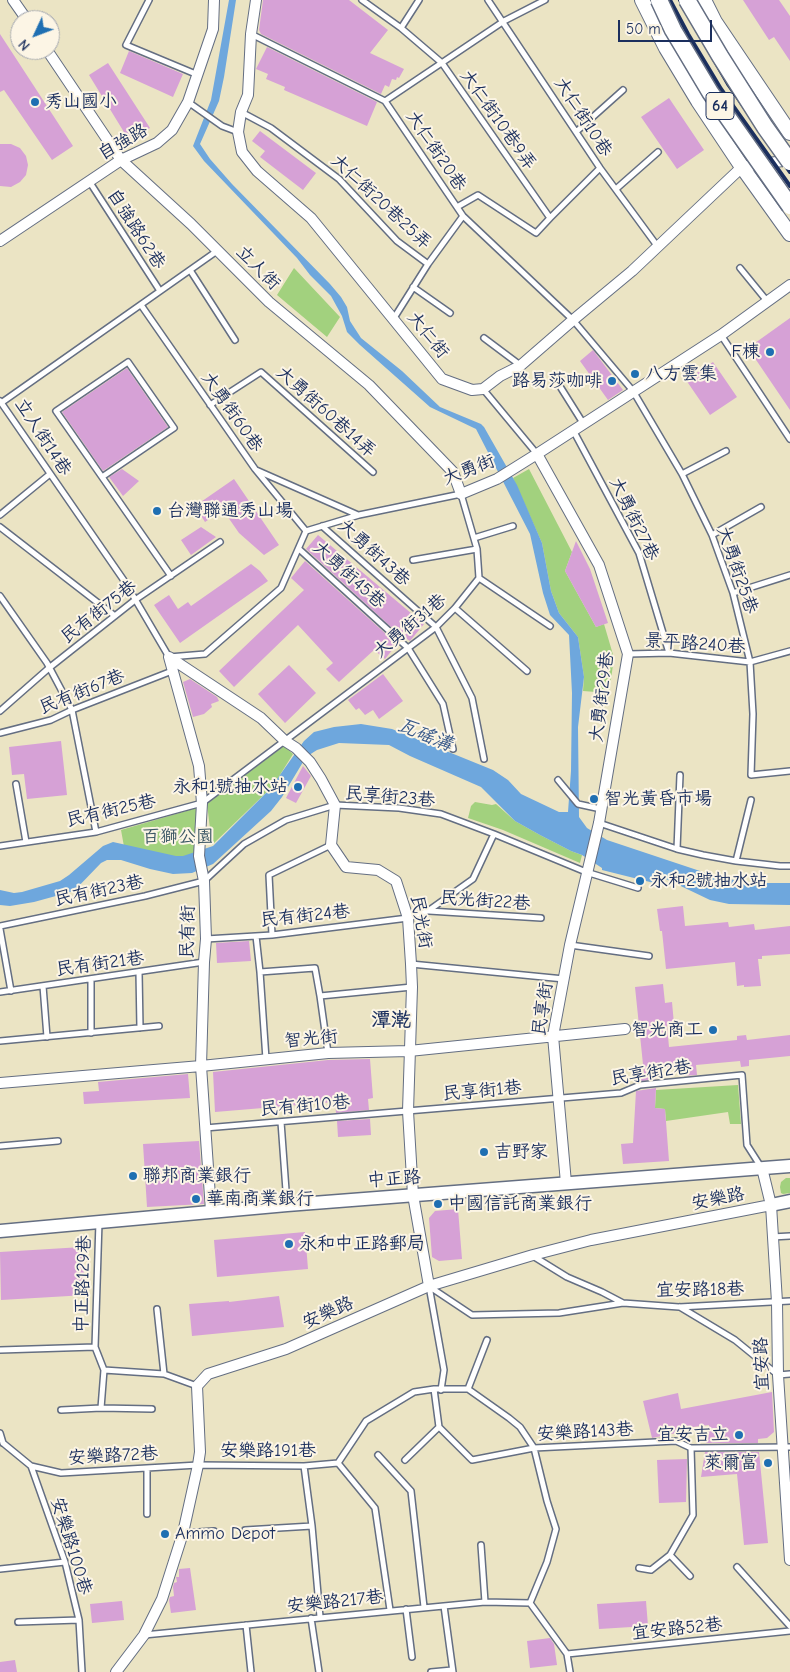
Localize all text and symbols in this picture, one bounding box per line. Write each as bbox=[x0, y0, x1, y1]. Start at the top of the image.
north arrow bbox=[10, 10, 60, 60]
scale bar bbox=[620, 10, 714, 42]
text: 50 m bbox=[626, 20, 661, 38]
text: N bbox=[15, 36, 34, 54]
street label: 大仁街10巷9弄 bbox=[455, 66, 541, 174]
street label: 大仁街10巷 bbox=[549, 73, 617, 161]
place label: 秀山國小 bbox=[45, 91, 117, 113]
road number: 64 bbox=[706, 92, 734, 120]
marker: 秀山國小 bbox=[29, 96, 41, 108]
street label: 大仁街20巷 bbox=[401, 107, 471, 195]
street label: 自強路 bbox=[94, 119, 152, 165]
street label: 大仁街20巷25弄 bbox=[326, 150, 436, 254]
street label: 自強路62巷 bbox=[102, 185, 170, 273]
street label: 立人街 bbox=[231, 241, 285, 295]
street label: 大仁街 bbox=[403, 307, 453, 363]
place label: F棟 bbox=[732, 341, 760, 363]
marker: F棟 bbox=[764, 346, 776, 358]
street label: 大勇街60巷14弄 bbox=[272, 362, 380, 462]
place label: 八方雲集 bbox=[645, 363, 717, 385]
street label: 大勇街60巷 bbox=[197, 368, 267, 456]
marker: 八方雲集 bbox=[629, 368, 641, 380]
place label: 路易莎咖啡 bbox=[512, 370, 602, 392]
marker: 路易莎咖啡 bbox=[606, 375, 618, 387]
street label: 立人街14巷 bbox=[10, 394, 76, 480]
street label: 大勇街 bbox=[440, 450, 498, 490]
street label: 大勇街27巷 bbox=[605, 474, 663, 564]
place label: 台灣聯通秀山場 bbox=[167, 500, 293, 522]
marker: 台灣聯通秀山場 bbox=[151, 505, 163, 517]
street label: 大勇街43巷 bbox=[333, 515, 415, 591]
street label: 大勇街25巷 bbox=[712, 523, 762, 617]
street label: 大勇街45巷 bbox=[308, 537, 390, 613]
street label: 民有街75巷 bbox=[57, 576, 141, 648]
street label: 大勇街31巷 bbox=[369, 589, 451, 663]
street label: 景平路240巷 bbox=[644, 630, 746, 658]
street label: 大勇街29巷 bbox=[586, 651, 618, 743]
street label: 民有街67巷 bbox=[36, 665, 128, 719]
water label: 瓦磘溝 bbox=[394, 714, 456, 756]
place label: 永和1號抽水站 bbox=[173, 776, 288, 798]
marker: 永和1號抽水站 bbox=[292, 781, 304, 793]
street label: 民享街23巷 bbox=[344, 782, 436, 812]
place label: 智光黃昏市場 bbox=[604, 788, 712, 810]
street label: 民有街25巷 bbox=[64, 790, 158, 832]
marker: 智光黃昏市場 bbox=[588, 793, 600, 805]
park label: 百獅公園 bbox=[142, 826, 214, 848]
place label: 永和2號抽水站 bbox=[650, 870, 767, 892]
street label: 民有街23巷 bbox=[52, 871, 146, 911]
marker: 永和2號抽水站 bbox=[634, 875, 646, 887]
street label: 民光街22巷 bbox=[439, 887, 531, 915]
street label: 民光街 bbox=[406, 894, 436, 950]
street label: 民有街24巷 bbox=[259, 901, 351, 931]
street label: 民有街 bbox=[177, 905, 199, 959]
street label: 民有街21巷 bbox=[55, 947, 145, 981]
street label: 民享街 bbox=[529, 981, 557, 1037]
district label: 潭漧 bbox=[371, 1008, 411, 1032]
place label: 智光商工 bbox=[631, 1019, 703, 1041]
marker: 智光商工 bbox=[707, 1024, 719, 1036]
street label: 智光街 bbox=[283, 1026, 339, 1052]
street label: 民享街2巷 bbox=[609, 1056, 693, 1090]
street label: 民享街1巷 bbox=[442, 1077, 522, 1105]
street label: 民有街10巷 bbox=[259, 1091, 351, 1121]
place label: 吉野家 bbox=[494, 1141, 548, 1163]
marker: 吉野家 bbox=[478, 1146, 490, 1158]
place label: 聯邦商業銀行 bbox=[143, 1165, 251, 1187]
street label: 中正路 bbox=[366, 1166, 422, 1192]
marker: 聯邦商業銀行 bbox=[127, 1170, 139, 1182]
street label: 安樂路 bbox=[689, 1183, 747, 1215]
place label: 華南商業銀行 bbox=[206, 1188, 314, 1210]
marker: 華南商業銀行 bbox=[190, 1193, 202, 1205]
place label: 中國信託商業銀行 bbox=[448, 1193, 592, 1215]
marker: 中國信託商業銀行 bbox=[432, 1198, 444, 1210]
place label: 永和中正路郵局 bbox=[299, 1233, 425, 1255]
street label: 中正路129巷 bbox=[70, 1235, 96, 1333]
marker: 永和中正路郵局 bbox=[283, 1238, 295, 1250]
street label: 宜安路18巷 bbox=[656, 1278, 744, 1302]
street label: 安樂路 bbox=[299, 1292, 357, 1334]
street label: 宜安路 bbox=[750, 1337, 774, 1391]
street label: 安樂路143巷 bbox=[536, 1419, 634, 1445]
place label: 宜安吉立 bbox=[657, 1424, 729, 1446]
marker: 宜安吉立 bbox=[733, 1429, 745, 1441]
street label: 安樂路191巷 bbox=[220, 1440, 316, 1462]
street label: 安樂路72巷 bbox=[68, 1443, 158, 1469]
place label: 萊爾富 bbox=[704, 1452, 758, 1474]
marker: 萊爾富 bbox=[762, 1457, 774, 1469]
street label: 安樂路100巷 bbox=[46, 1495, 96, 1597]
place label: Ammo Depot bbox=[175, 1523, 275, 1545]
marker: Ammo Depot bbox=[159, 1528, 171, 1540]
street label: 安樂路217巷 bbox=[286, 1586, 384, 1618]
street label: 宜安路52巷 bbox=[631, 1613, 723, 1645]

